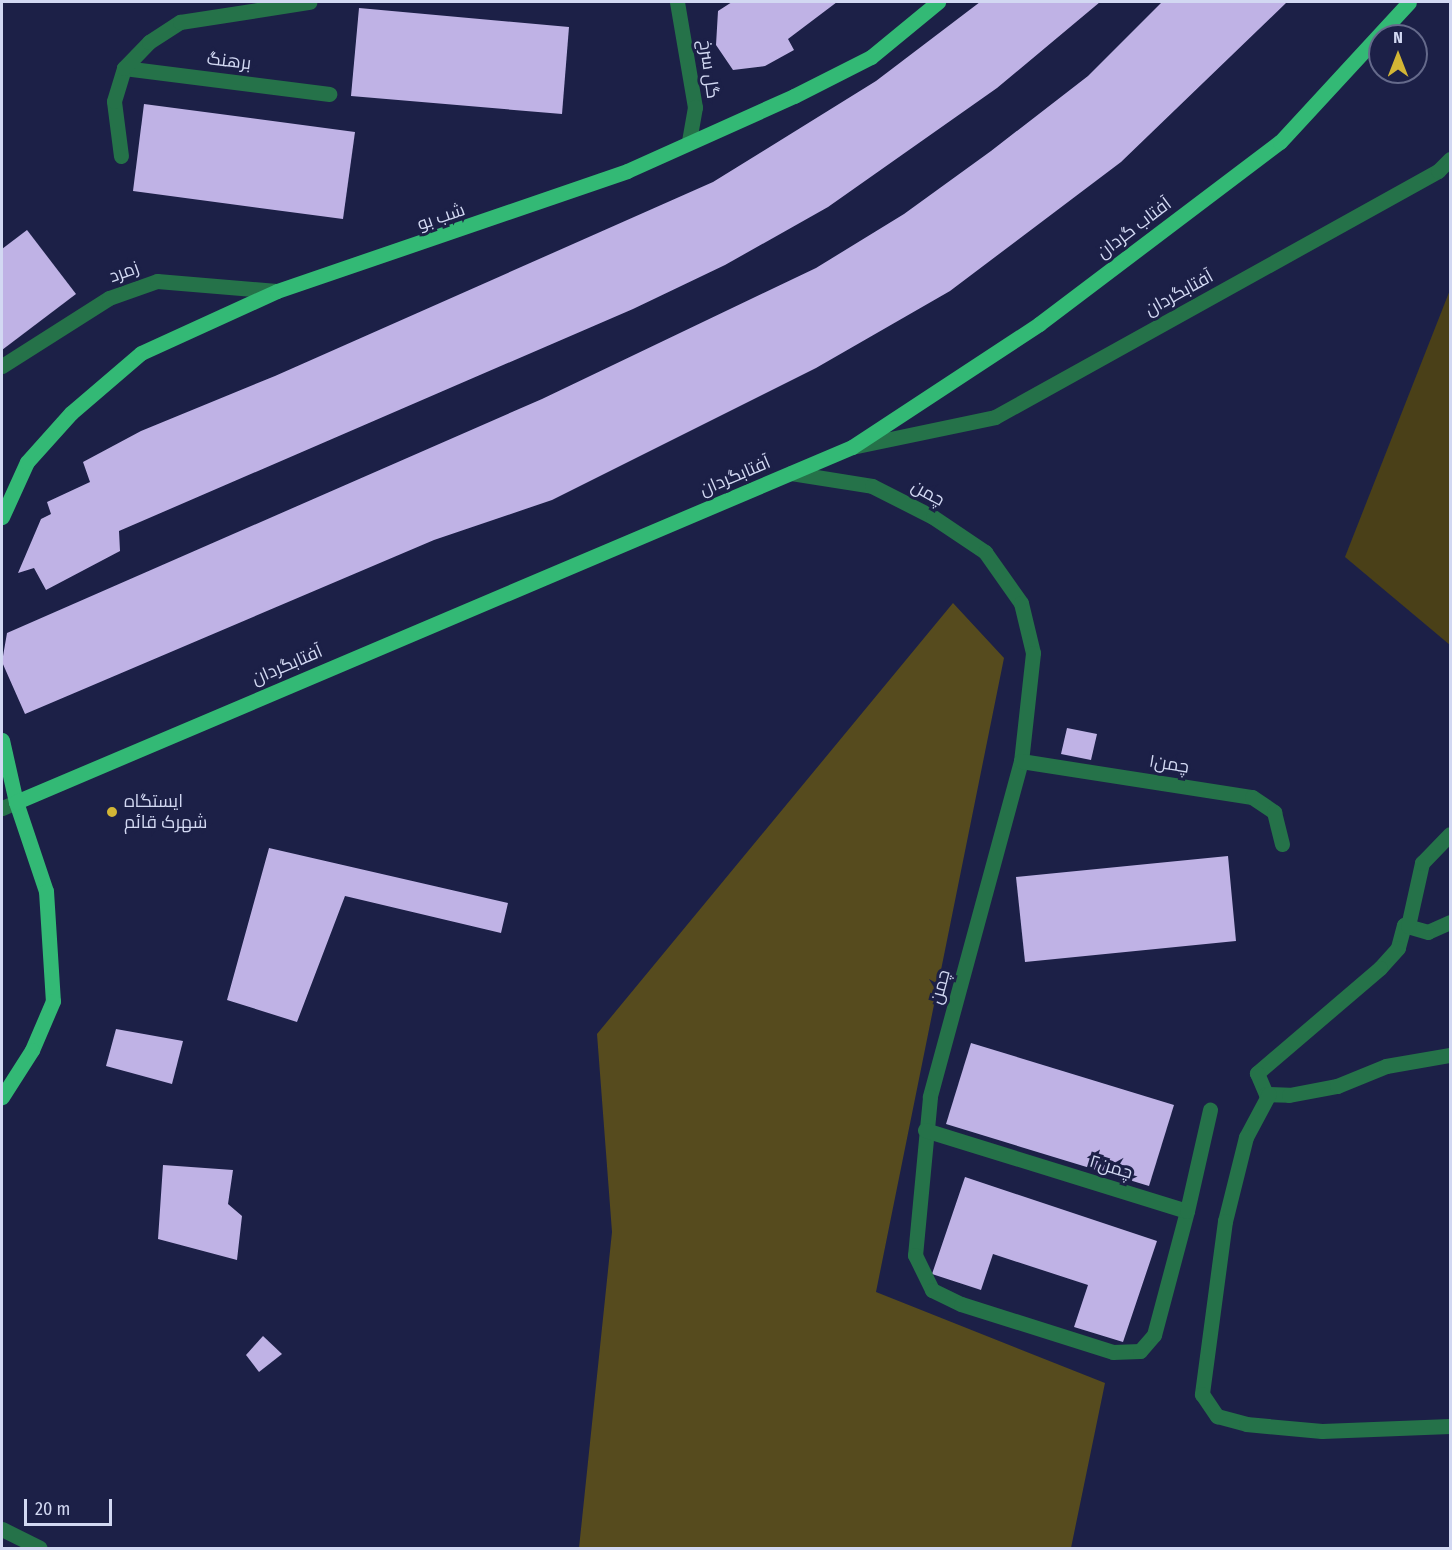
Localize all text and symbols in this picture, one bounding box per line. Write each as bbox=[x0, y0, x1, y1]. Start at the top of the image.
north arrow bbox=[1368, 24, 1428, 84]
text: N bbox=[1393, 28, 1403, 47]
street label: گل سرخ bbox=[694, 38, 724, 100]
street label: برهنگ bbox=[206, 48, 252, 74]
street label: آفتاب گردان bbox=[1092, 193, 1176, 263]
street label: شب بو bbox=[414, 199, 468, 235]
street label: زمرد bbox=[106, 257, 142, 287]
street label: آفتابگردان bbox=[1141, 265, 1217, 321]
street label: آفتابگردان bbox=[696, 451, 774, 501]
street label: چمن bbox=[908, 475, 948, 511]
street label: آفتابگردان bbox=[248, 640, 326, 690]
street label: چمن۱ bbox=[1147, 750, 1191, 778]
place label: ایستگاه شهرک قائم bbox=[124, 791, 207, 834]
marker: ایستگاه شهرک قائم bbox=[105, 805, 119, 819]
street label: چمن bbox=[925, 967, 955, 1007]
street label: چمن۲ bbox=[1087, 1150, 1135, 1184]
scale bar bbox=[27, 1487, 116, 1525]
text: 20 m bbox=[35, 1498, 70, 1520]

